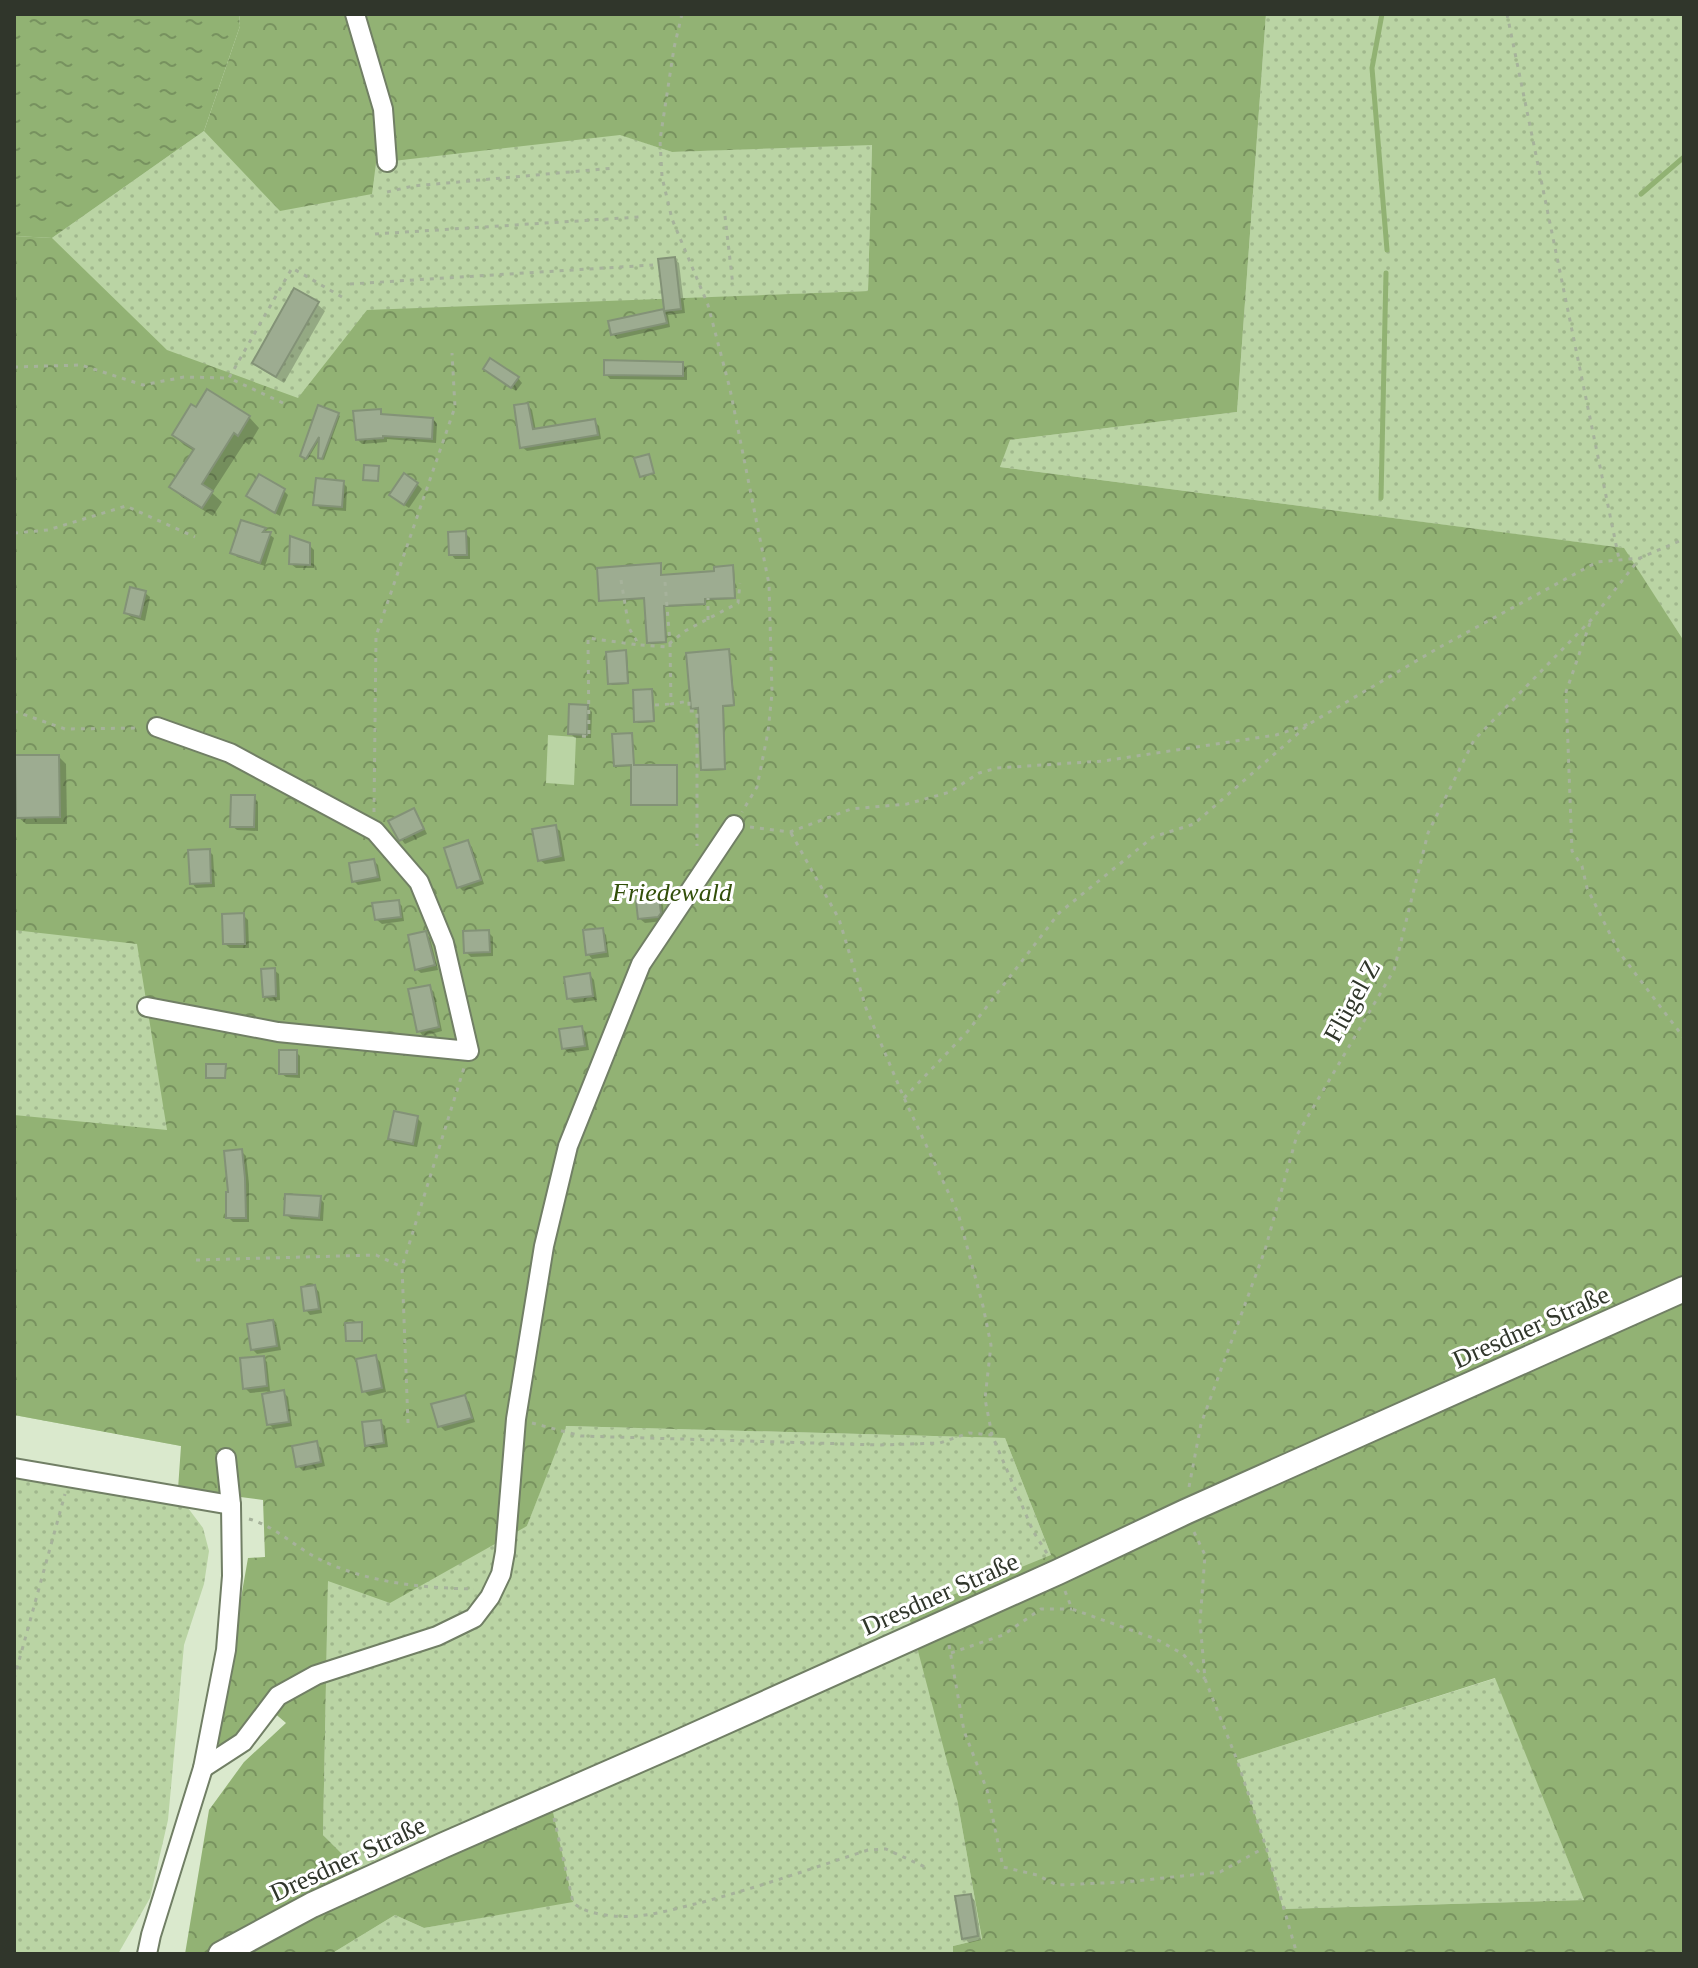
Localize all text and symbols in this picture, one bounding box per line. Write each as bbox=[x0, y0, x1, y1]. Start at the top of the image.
park label: Friedewald bbox=[611, 878, 733, 907]
street label: Flügel Z bbox=[1318, 955, 1386, 1047]
street label: Dresdner Straße bbox=[1448, 1280, 1614, 1374]
street label: Dresdner Straße bbox=[857, 1547, 1023, 1641]
street label: Dresdner Straße bbox=[266, 1810, 430, 1908]

